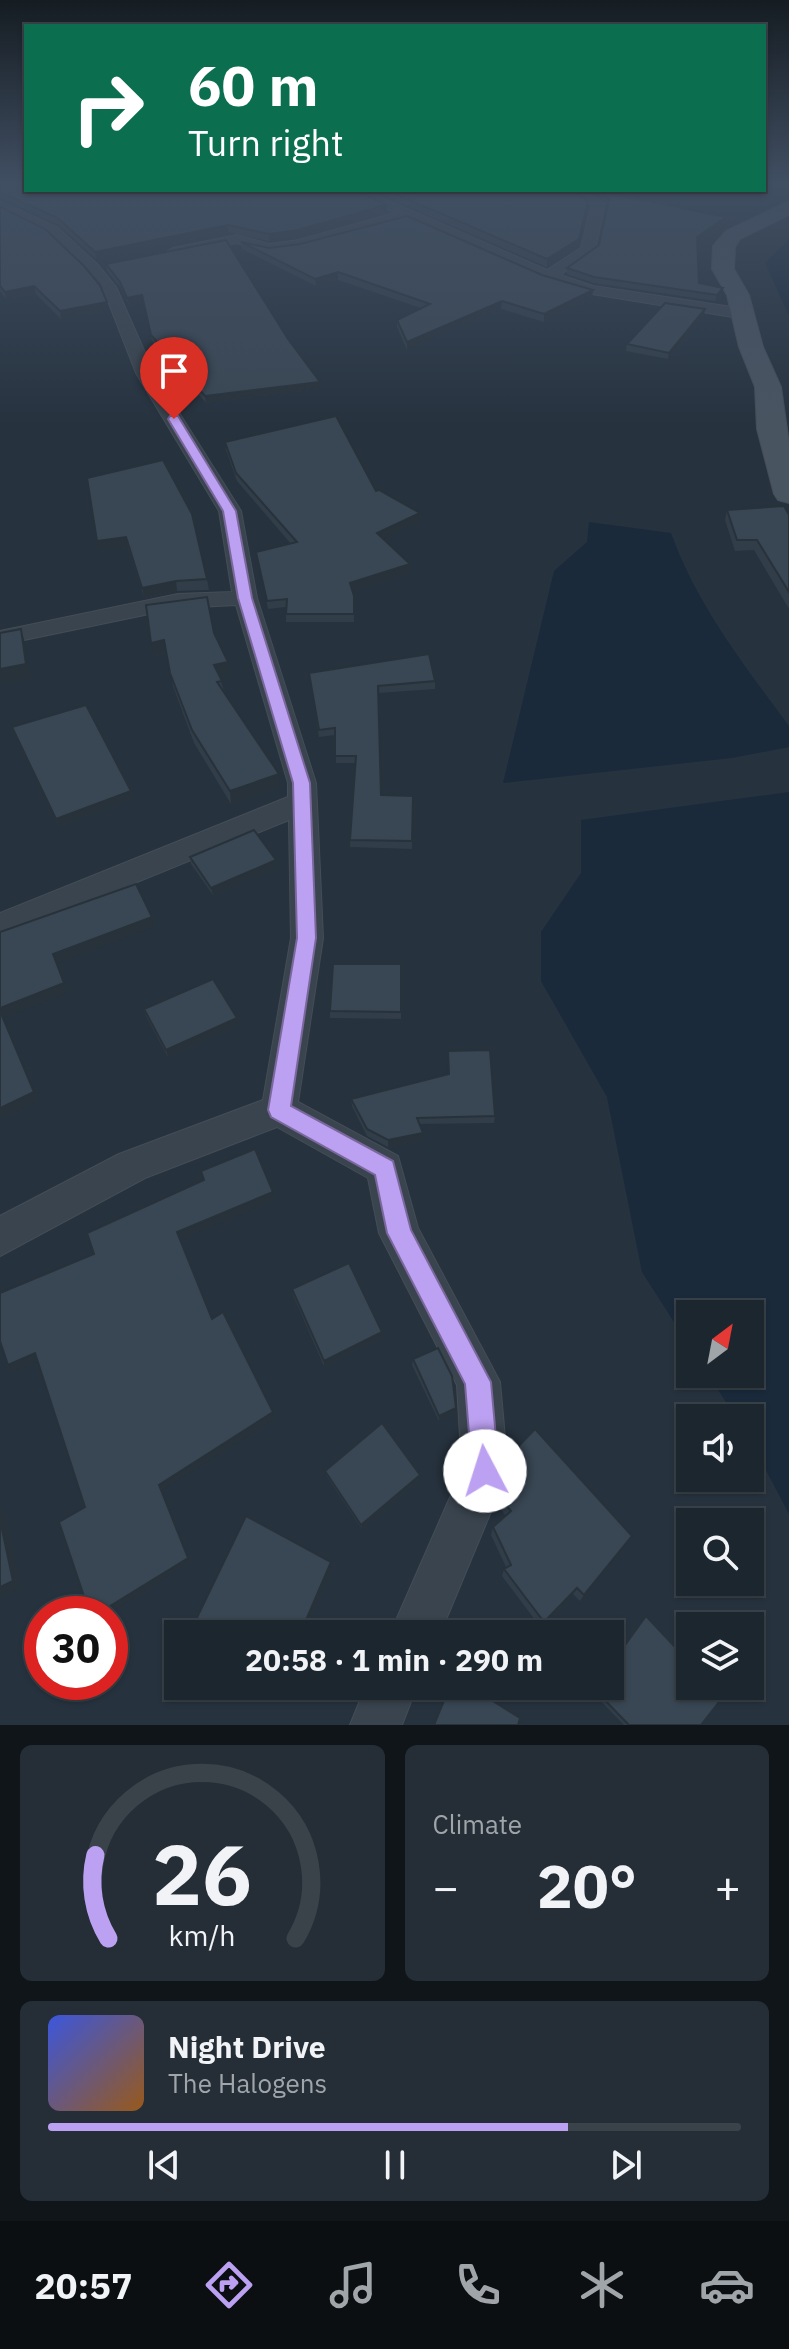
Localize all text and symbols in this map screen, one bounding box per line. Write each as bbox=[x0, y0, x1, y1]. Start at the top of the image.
text: 60 m bbox=[188, 49, 318, 121]
icon: right bbox=[56, 56, 160, 160]
text: Turn right bbox=[188, 119, 344, 166]
pin bbox=[140, 337, 208, 419]
icon: arrive bbox=[152, 349, 196, 393]
north arrow bbox=[676, 1300, 764, 1388]
map controls bbox=[676, 1300, 764, 1700]
button: sound bbox=[676, 1404, 764, 1492]
position arrow bbox=[443, 1429, 527, 1513]
button: search bbox=[676, 1508, 764, 1596]
speed limit sign: 30 bbox=[24, 1596, 128, 1700]
button: layers bbox=[676, 1612, 764, 1700]
text: 20:58 · 1 min · 290 m bbox=[245, 1640, 543, 1679]
text: Climate bbox=[433, 1807, 522, 1841]
text: 26 bbox=[152, 1820, 252, 1928]
text: 20° bbox=[537, 1846, 637, 1925]
text: − bbox=[433, 1858, 459, 1915]
text: + bbox=[715, 1858, 741, 1915]
text: km/h bbox=[169, 1917, 236, 1954]
text: Night Drive bbox=[168, 2027, 326, 2066]
text: The Halogens bbox=[168, 2066, 327, 2100]
icon: previous bbox=[142, 2143, 186, 2187]
icon: pause bbox=[373, 2143, 417, 2187]
icon: next bbox=[604, 2143, 648, 2187]
icon: directions bbox=[201, 2257, 257, 2313]
icon: music bbox=[325, 2257, 381, 2313]
icon: phone bbox=[450, 2257, 506, 2313]
icon: climate bbox=[574, 2257, 630, 2313]
icon: car bbox=[699, 2257, 755, 2313]
text: 20:57 bbox=[34, 2262, 133, 2309]

